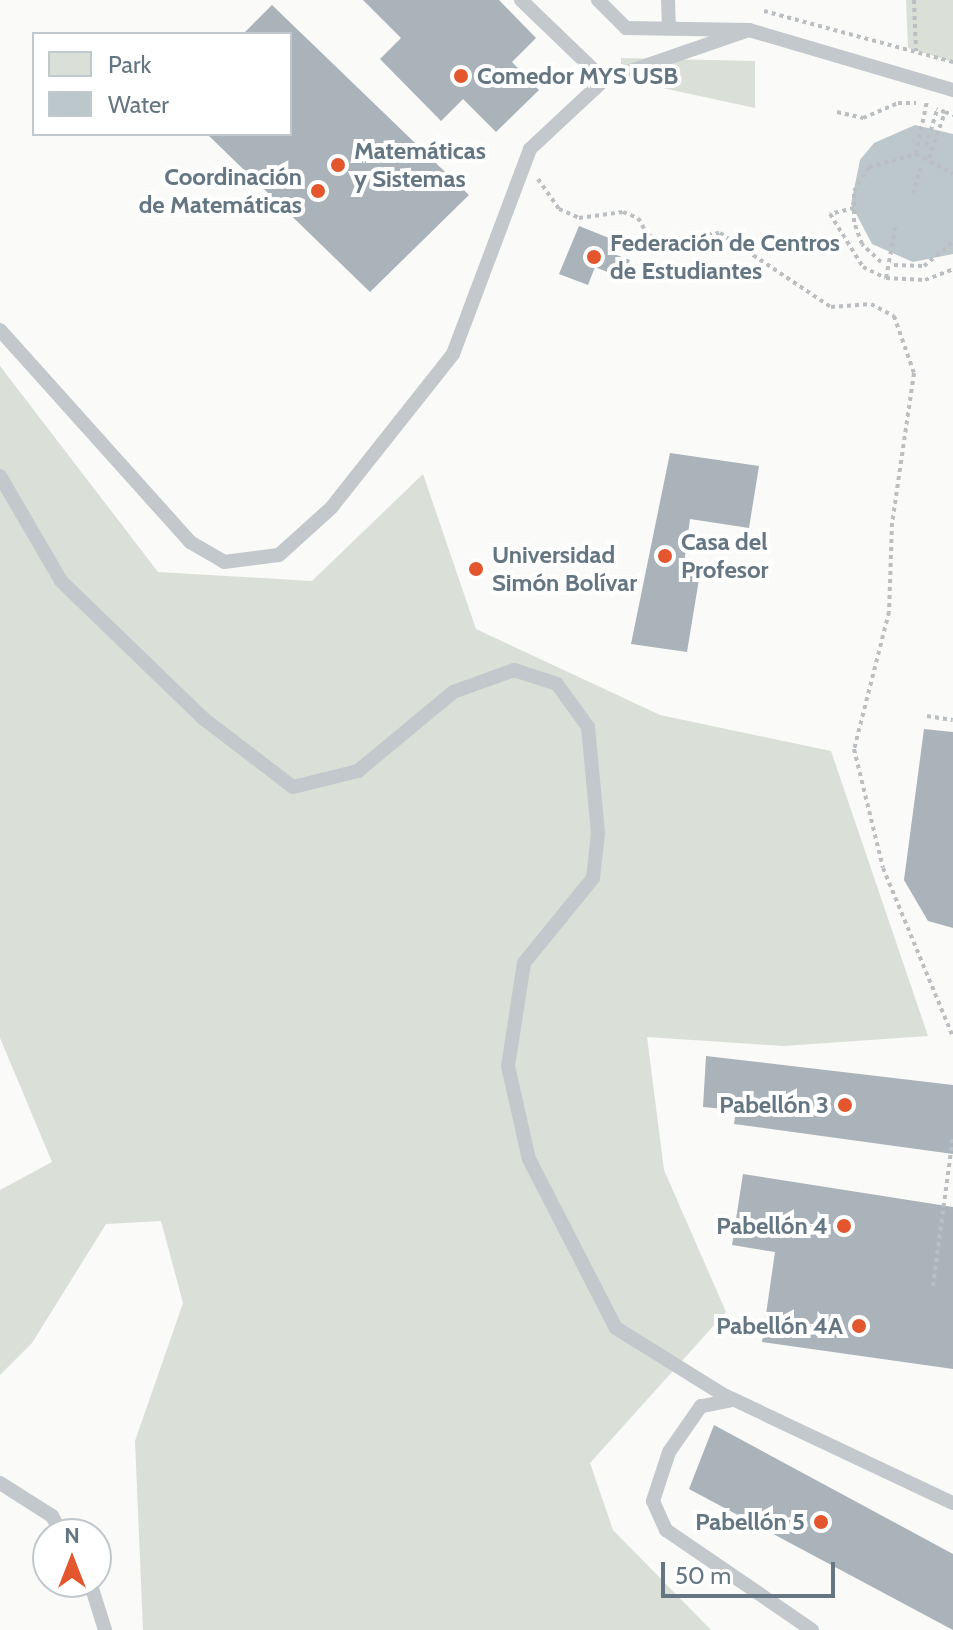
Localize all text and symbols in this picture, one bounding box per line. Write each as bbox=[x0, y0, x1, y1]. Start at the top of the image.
legend bbox=[32, 32, 292, 136]
text: Park bbox=[108, 50, 151, 79]
place label: Comedor MYS USB bbox=[477, 62, 678, 90]
marker: Comedor MYS USB bbox=[452, 67, 470, 85]
text: Water bbox=[108, 90, 169, 119]
place label: Matemáticas y Sistemas bbox=[354, 137, 486, 193]
marker: Matemáticas y Sistemas bbox=[329, 156, 347, 174]
place label: Coordinación de Matemáticas bbox=[139, 163, 302, 219]
marker: Coordinación de Matemáticas bbox=[309, 182, 327, 200]
place label: Federación de Centros de Estudiantes bbox=[610, 229, 840, 285]
marker: Federación de Centros de Estudiantes bbox=[585, 248, 603, 266]
place label: Casa del Profesor bbox=[681, 528, 769, 584]
place label: Universidad Simón Bolívar bbox=[492, 541, 637, 597]
marker: Casa del Profesor bbox=[656, 547, 674, 565]
marker: Universidad Simón Bolívar bbox=[467, 560, 485, 578]
place label: Pabellón 3 bbox=[719, 1091, 829, 1119]
marker: Pabellón 3 bbox=[836, 1096, 854, 1114]
place label: Pabellón 4 bbox=[716, 1212, 828, 1240]
marker: Pabellón 4 bbox=[835, 1217, 853, 1235]
place label: Pabellón 4A bbox=[716, 1312, 843, 1340]
marker: Pabellón 4A bbox=[850, 1317, 868, 1335]
place label: Pabellón 5 bbox=[695, 1508, 805, 1536]
marker: Pabellón 5 bbox=[812, 1513, 830, 1531]
north arrow bbox=[32, 1518, 112, 1598]
text: N bbox=[64, 1522, 80, 1549]
scale bar bbox=[665, 1546, 839, 1596]
text: 50 m bbox=[675, 1561, 731, 1590]

